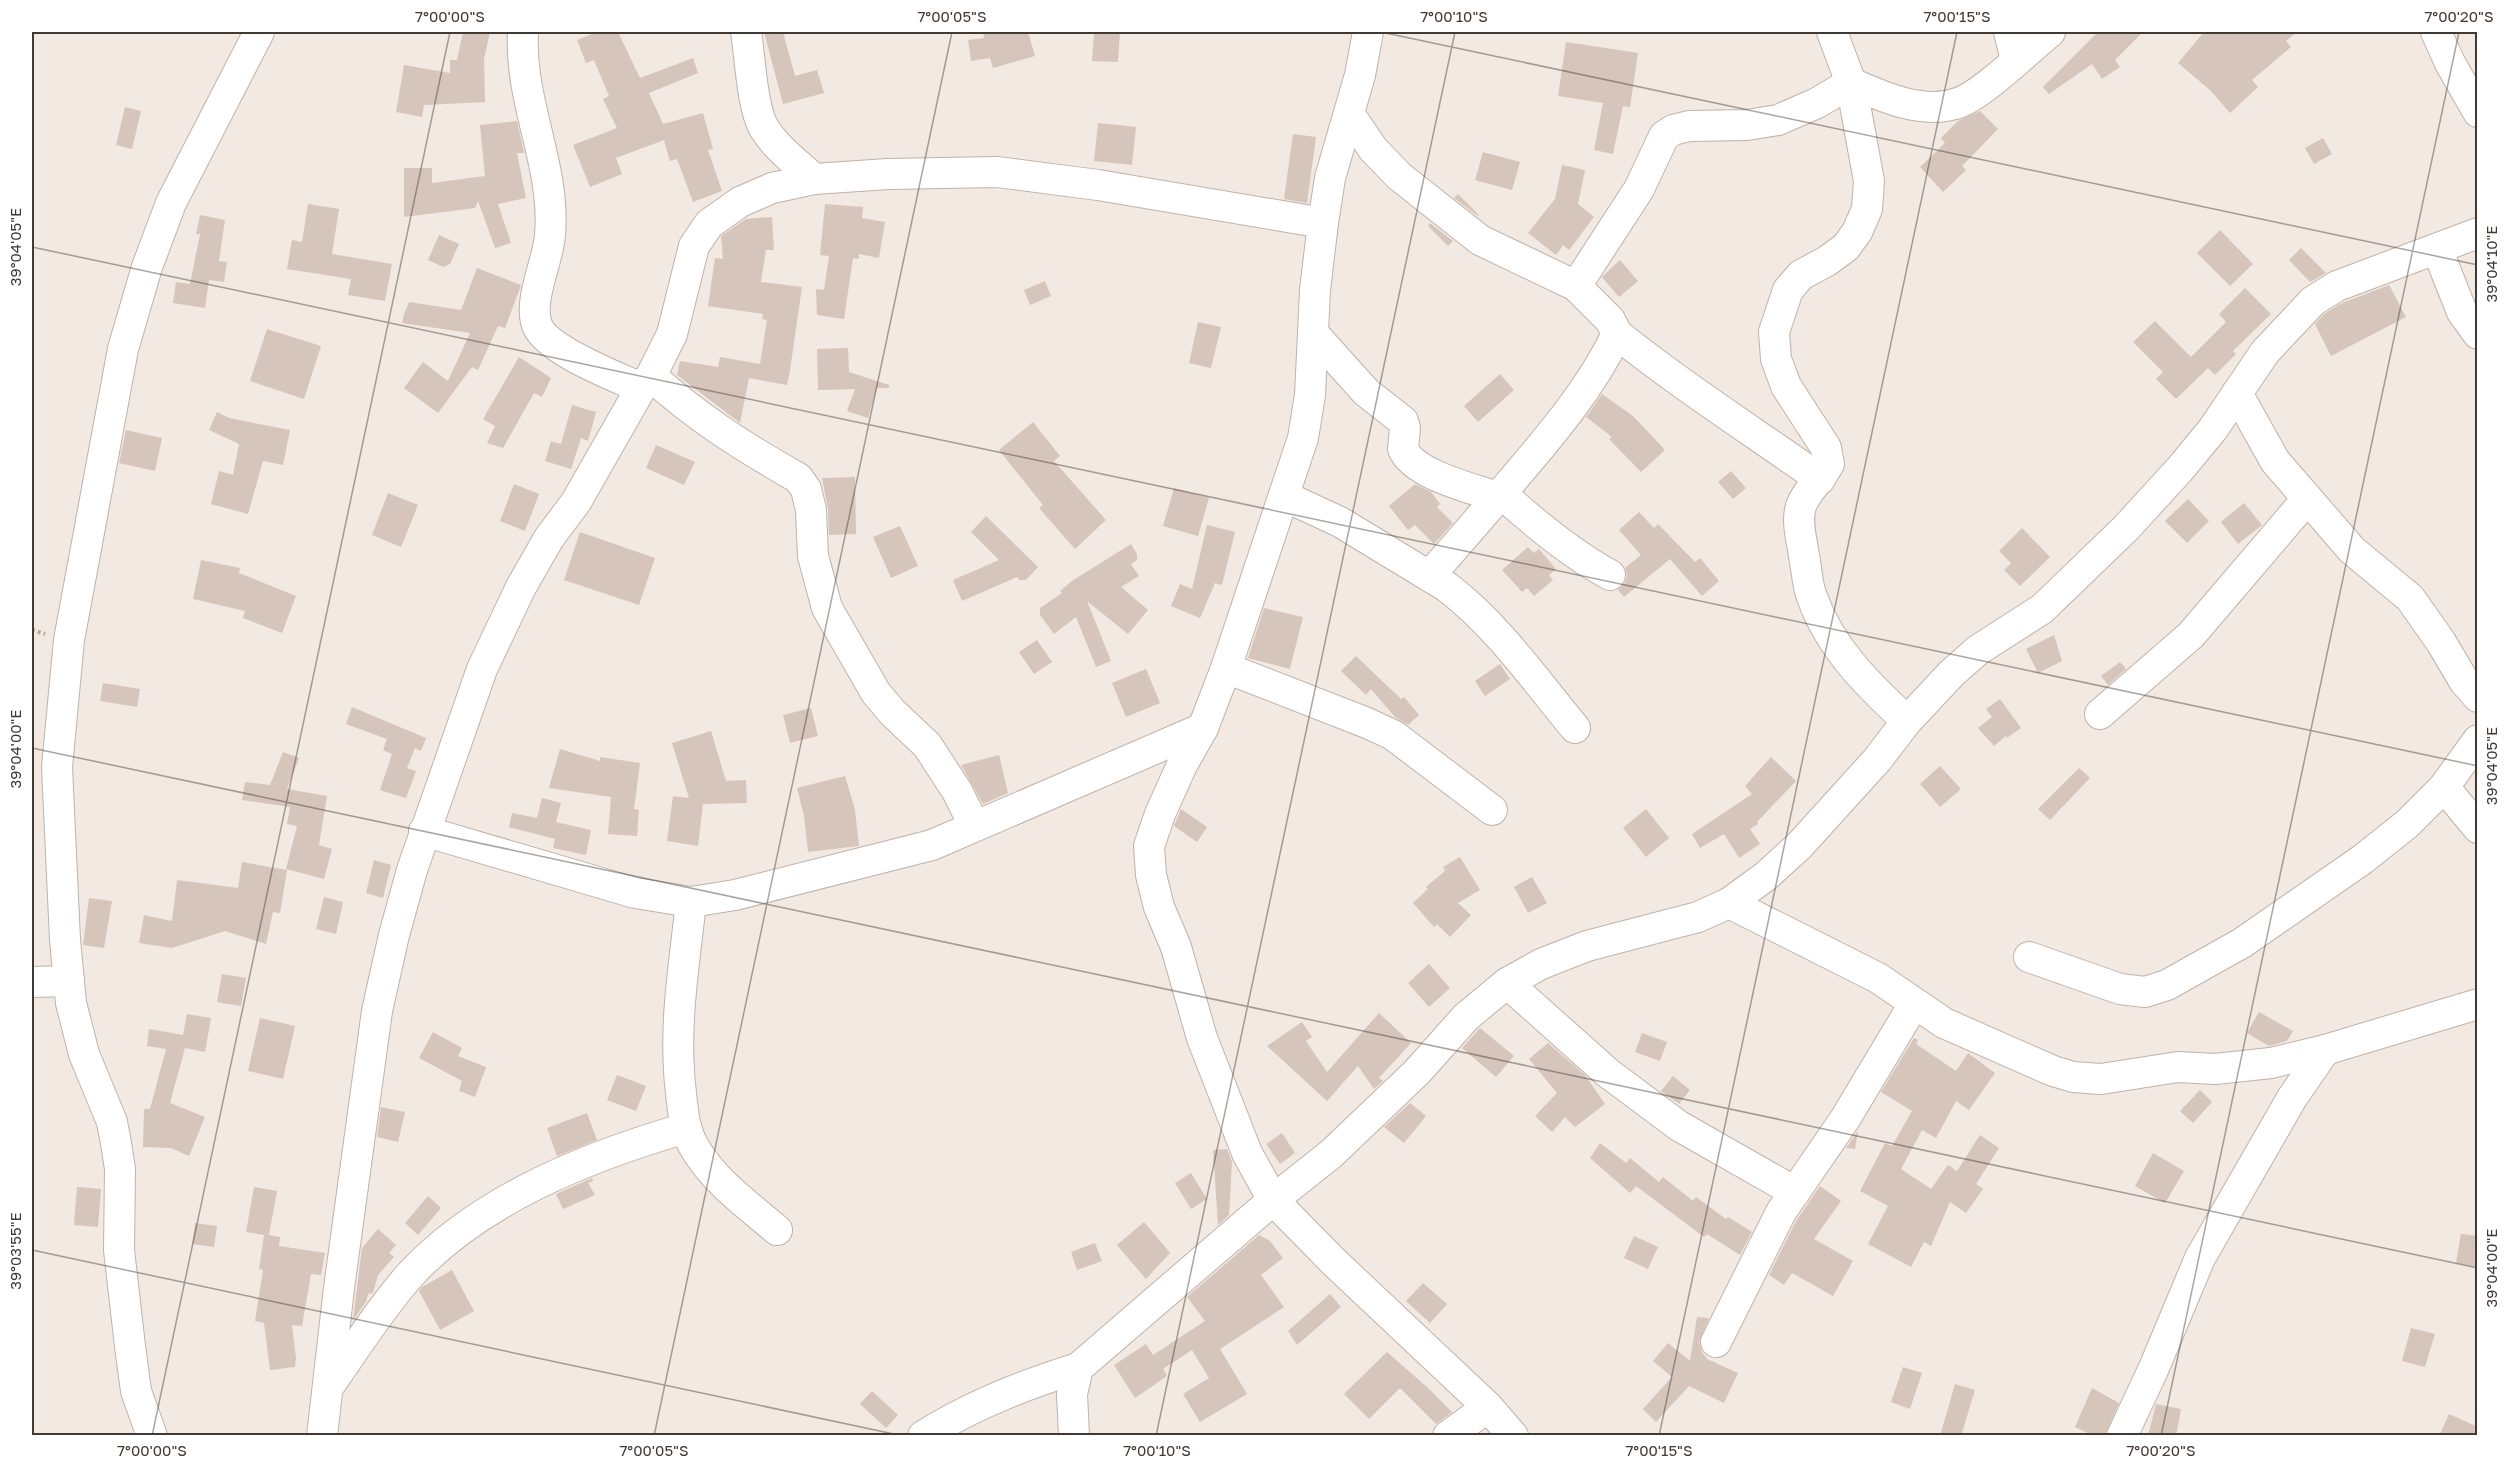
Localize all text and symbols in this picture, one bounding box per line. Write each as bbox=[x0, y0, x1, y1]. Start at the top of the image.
text: 7°00'00"S bbox=[415, 7, 485, 25]
text: 7°00'05"S bbox=[917, 7, 987, 25]
text: 7°00'10"S bbox=[1420, 7, 1488, 25]
text: 7°00'15"S bbox=[1923, 7, 1991, 25]
text: 7°00'20"S bbox=[2424, 7, 2494, 25]
text: 39°04'05"E bbox=[6, 208, 24, 286]
text: 39°04'10"E bbox=[2482, 225, 2500, 303]
text: 39°04'00"E bbox=[6, 709, 24, 789]
text: 39°04'05"E bbox=[2482, 727, 2500, 805]
text: 39°03'55"E bbox=[6, 1212, 24, 1290]
text: 39°04'00"E bbox=[2482, 1228, 2500, 1308]
text: 7°00'00"S bbox=[117, 1441, 187, 1459]
text: 7°00'05"S bbox=[619, 1441, 689, 1459]
text: 7°00'10"S bbox=[1123, 1441, 1191, 1459]
text: 7°00'15"S bbox=[1625, 1441, 1693, 1459]
text: 7°00'20"S bbox=[2126, 1441, 2196, 1459]

